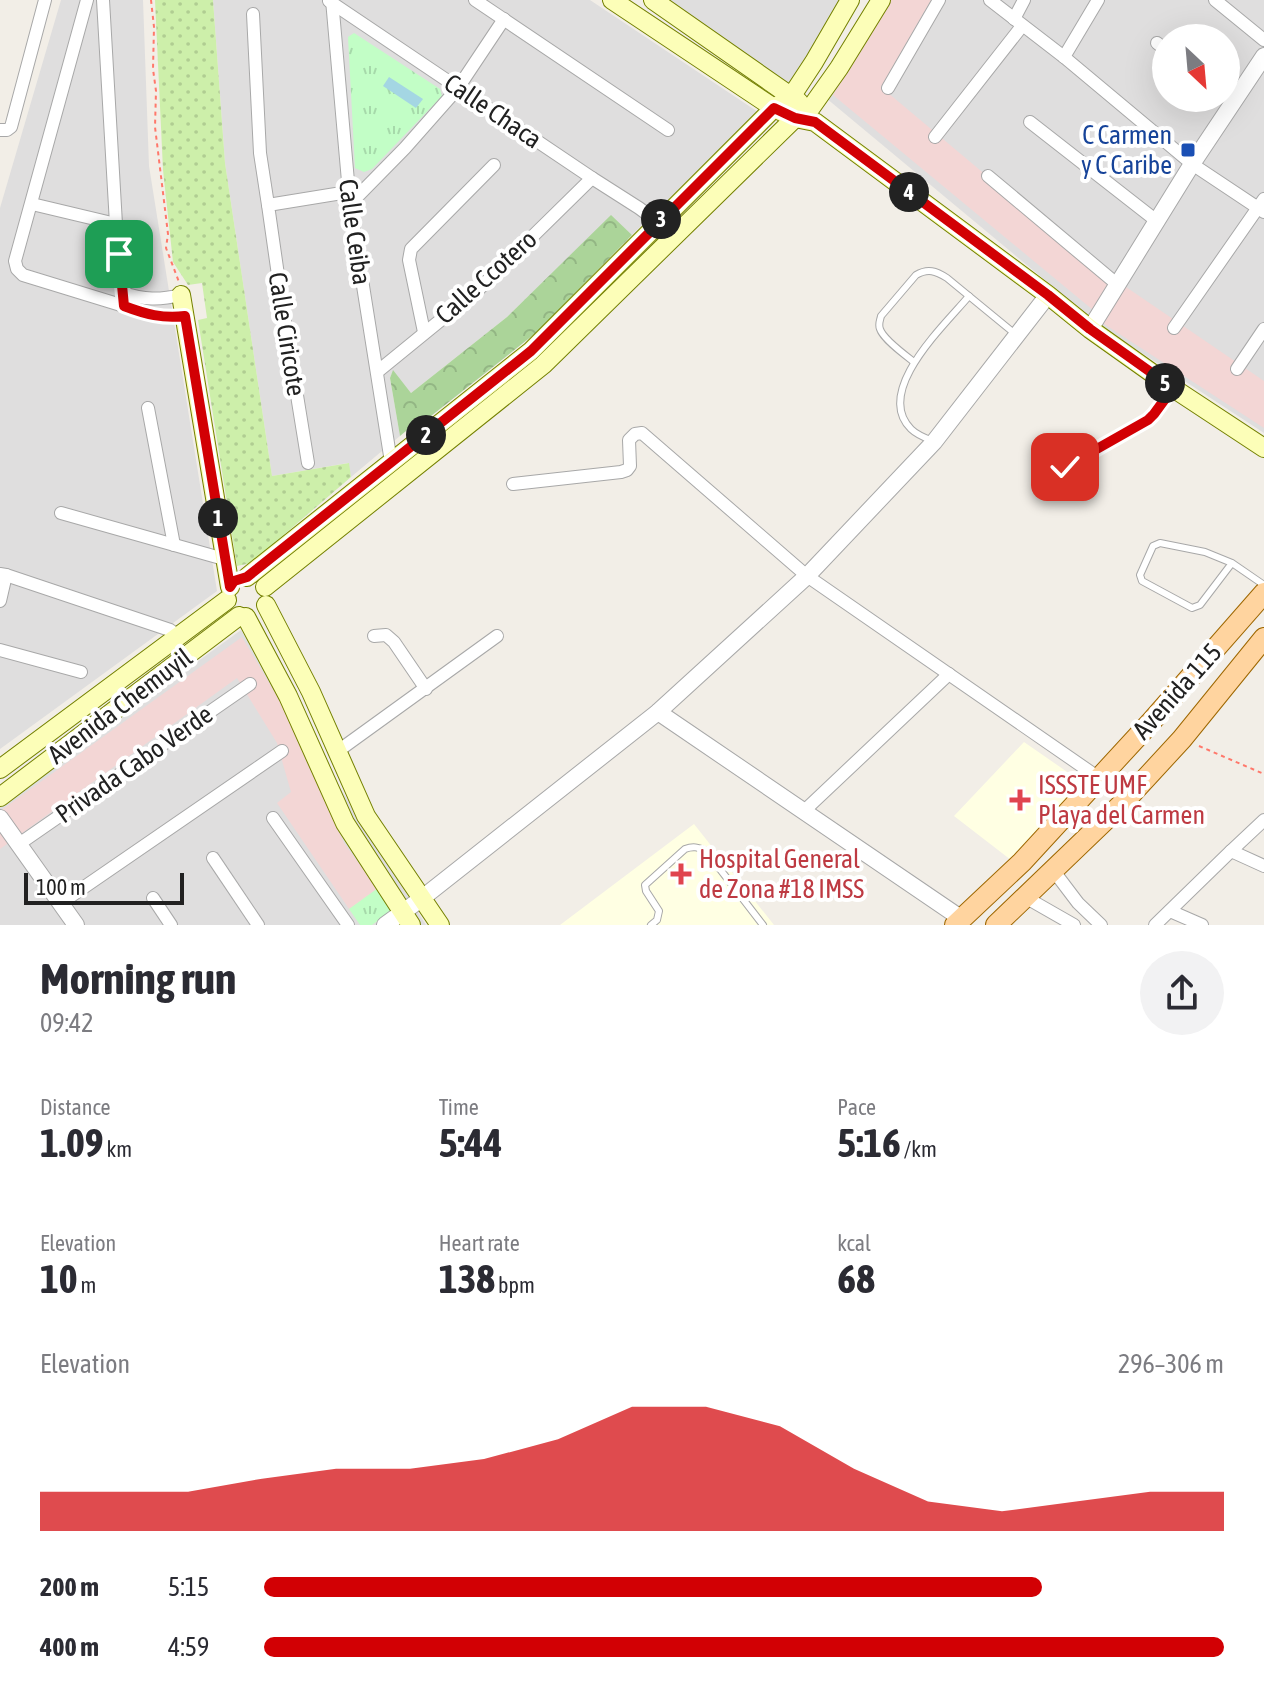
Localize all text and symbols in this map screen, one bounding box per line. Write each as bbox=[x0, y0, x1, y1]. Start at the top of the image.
north arrow bbox=[1152, 24, 1240, 112]
map controls bbox=[1152, 24, 1240, 112]
street label: Calle Chaca bbox=[439, 68, 547, 154]
place label: C Carmen y C Caribe bbox=[1081, 120, 1172, 180]
marker: C Carmen y C Caribe bbox=[1179, 141, 1197, 159]
pin: 4 bbox=[889, 172, 929, 212]
street label: Calle Ceiba bbox=[333, 177, 377, 287]
text: 4 bbox=[904, 179, 914, 205]
pin: 3 bbox=[641, 199, 681, 239]
text: 3 bbox=[656, 206, 666, 232]
pin bbox=[85, 220, 153, 288]
street label: Calle Ccotero bbox=[429, 224, 543, 330]
icon: arrive bbox=[97, 232, 141, 276]
street label: Calle Ciricote bbox=[262, 270, 312, 398]
pin: 5 bbox=[1145, 363, 1185, 403]
text: 5 bbox=[1160, 370, 1170, 396]
pin: 2 bbox=[406, 415, 446, 455]
text: 2 bbox=[421, 422, 431, 448]
pin bbox=[1031, 433, 1099, 501]
icon: check bbox=[1043, 445, 1087, 489]
pin: 1 bbox=[198, 498, 238, 538]
text: 1 bbox=[213, 505, 223, 531]
street label: Avenida 115 bbox=[1126, 637, 1228, 745]
street label: Avenida Chemuyil bbox=[42, 642, 198, 770]
street label: Privada Cabo Verde bbox=[50, 699, 218, 829]
place label: ISSSTE UMF Playa del Carmen bbox=[1038, 770, 1205, 830]
marker: ISSSTE UMF Playa del Carmen bbox=[1009, 789, 1031, 811]
place label: Hospital General de Zona #18 IMSS bbox=[699, 844, 864, 904]
marker: Hospital General de Zona #18 IMSS bbox=[670, 863, 692, 885]
scale bar bbox=[24, 869, 184, 905]
text: 100 m bbox=[36, 874, 86, 900]
button: share bbox=[1140, 951, 1224, 1035]
text: Morning run bbox=[40, 953, 236, 1003]
text: 09:42 bbox=[40, 1008, 94, 1038]
text: Distance bbox=[40, 1094, 111, 1120]
text: Time bbox=[439, 1094, 479, 1120]
text: Pace bbox=[837, 1094, 876, 1120]
text: 1.09 bbox=[40, 1120, 104, 1165]
text: 5:44 bbox=[439, 1120, 502, 1165]
text: 5:16 bbox=[837, 1120, 901, 1165]
text: km bbox=[104, 1136, 132, 1162]
text: /km bbox=[901, 1136, 937, 1162]
text: Elevation bbox=[40, 1230, 116, 1256]
text: Heart rate bbox=[439, 1230, 520, 1256]
text: kcal bbox=[837, 1230, 871, 1256]
text: 10 bbox=[40, 1256, 78, 1301]
text: 138 bbox=[439, 1256, 495, 1301]
text: 68 bbox=[837, 1256, 875, 1301]
text: m bbox=[78, 1272, 96, 1298]
text: bpm bbox=[495, 1272, 535, 1298]
text: Elevation bbox=[40, 1349, 130, 1379]
text: 296–306 m bbox=[1118, 1349, 1224, 1379]
text: 200 m bbox=[40, 1572, 99, 1602]
text: 5:15 bbox=[168, 1572, 209, 1602]
text: 400 m bbox=[40, 1632, 99, 1662]
text: 4:59 bbox=[168, 1632, 209, 1662]

